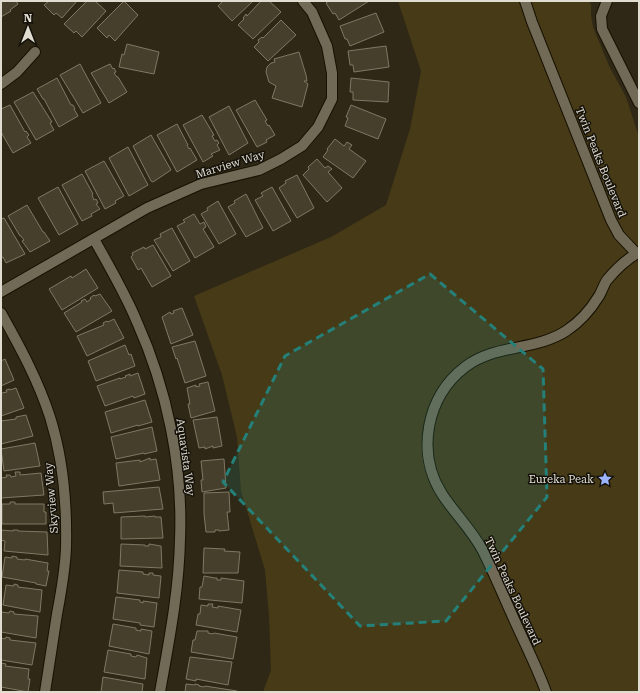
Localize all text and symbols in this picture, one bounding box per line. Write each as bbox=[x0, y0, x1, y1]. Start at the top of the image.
north arrow bbox=[8, 8, 48, 48]
text: N bbox=[24, 12, 33, 25]
street label: Twin Peaks Boulevard bbox=[573, 105, 629, 219]
street label: Marview Way bbox=[194, 148, 267, 181]
street label: Aquavista Way bbox=[174, 418, 197, 497]
street label: Skyview Way bbox=[42, 461, 61, 534]
place icon: Eureka Peak bbox=[597, 471, 613, 487]
place label: Eureka Peak bbox=[529, 473, 594, 486]
street label: Twin Peaks Boulevard bbox=[482, 535, 543, 647]

